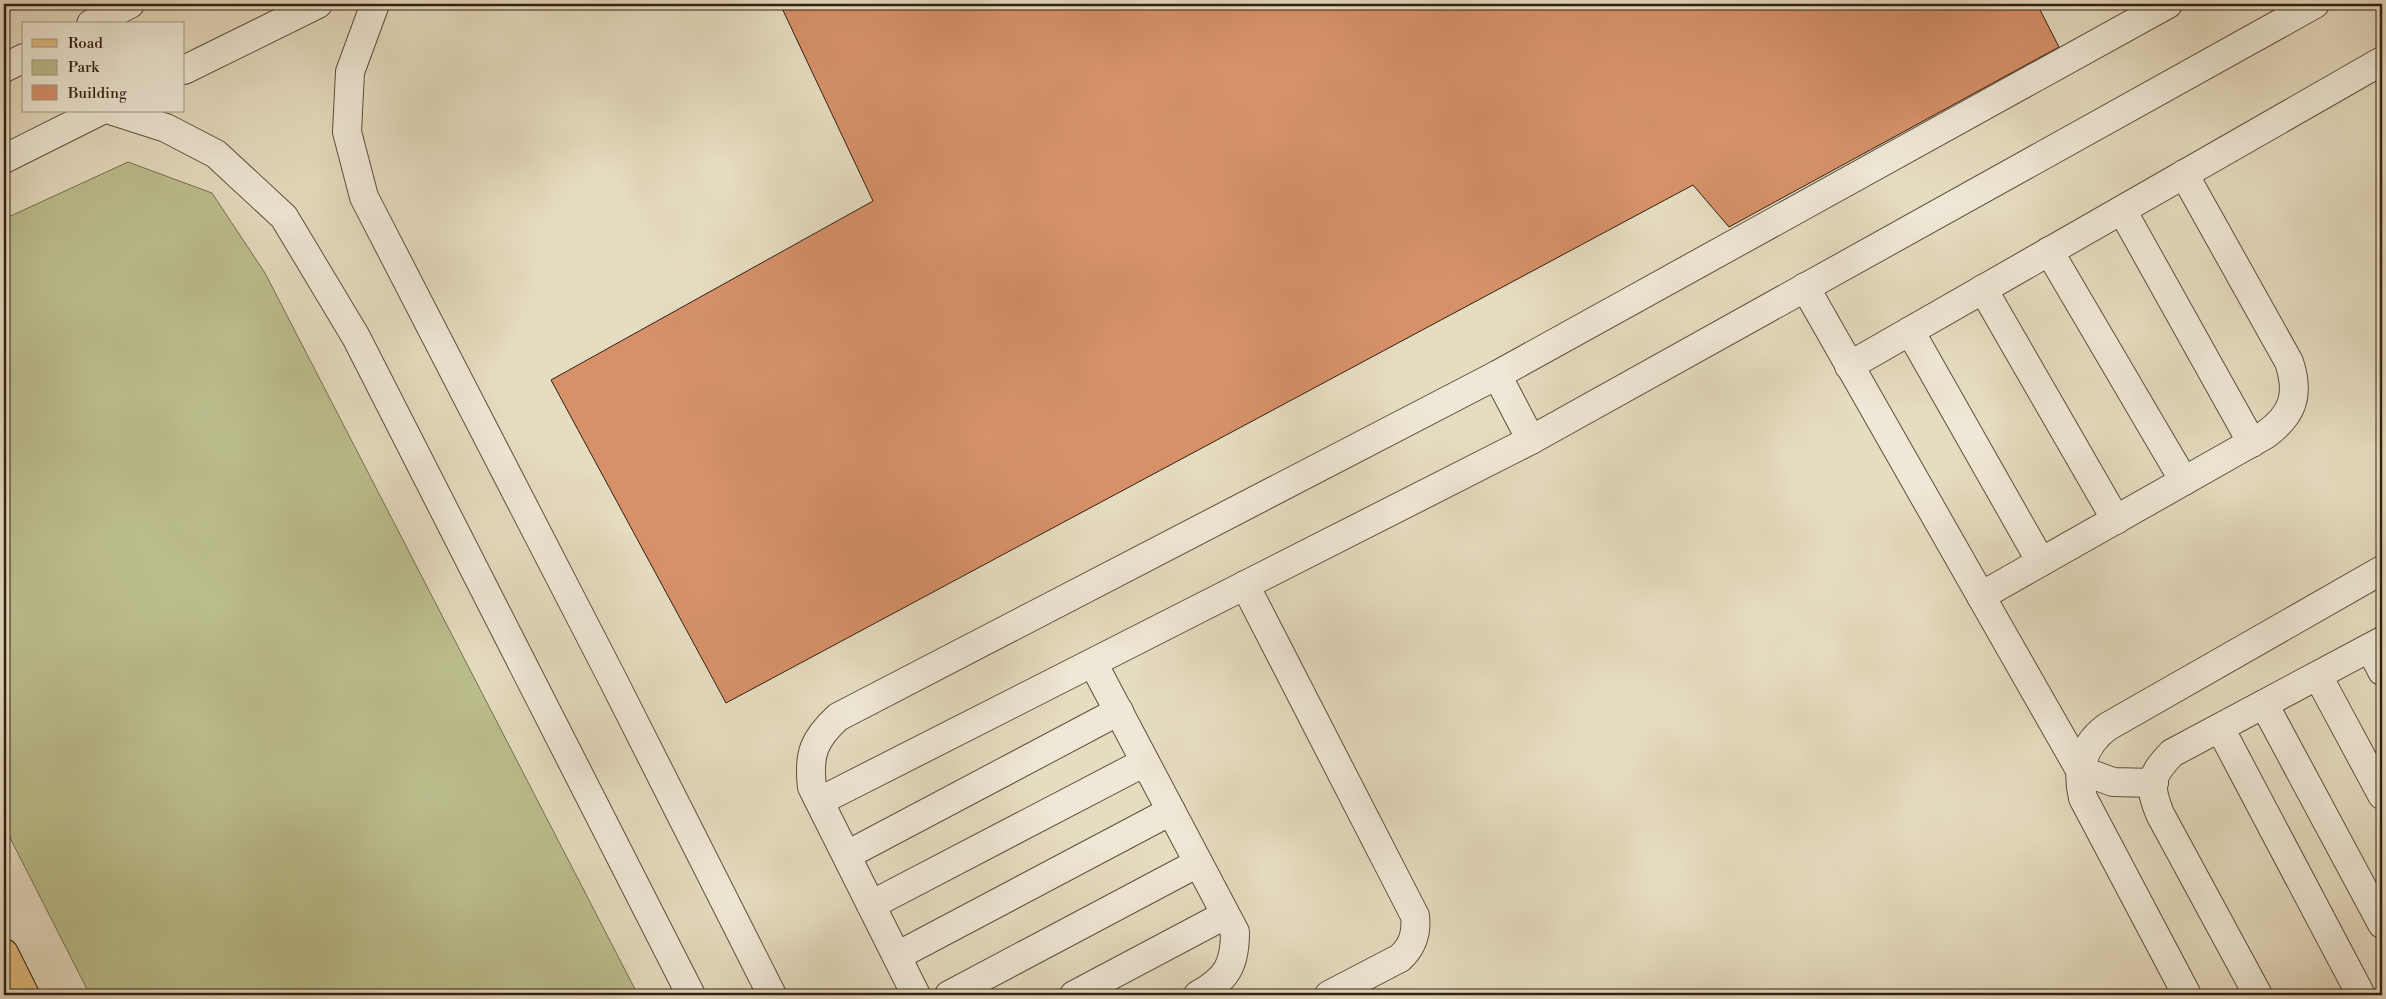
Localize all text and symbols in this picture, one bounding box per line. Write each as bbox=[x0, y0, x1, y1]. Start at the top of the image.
legend bbox=[22, 22, 185, 112]
text: Road bbox=[68, 34, 103, 53]
text: Park bbox=[68, 58, 100, 77]
text: Building bbox=[67, 84, 127, 103]

